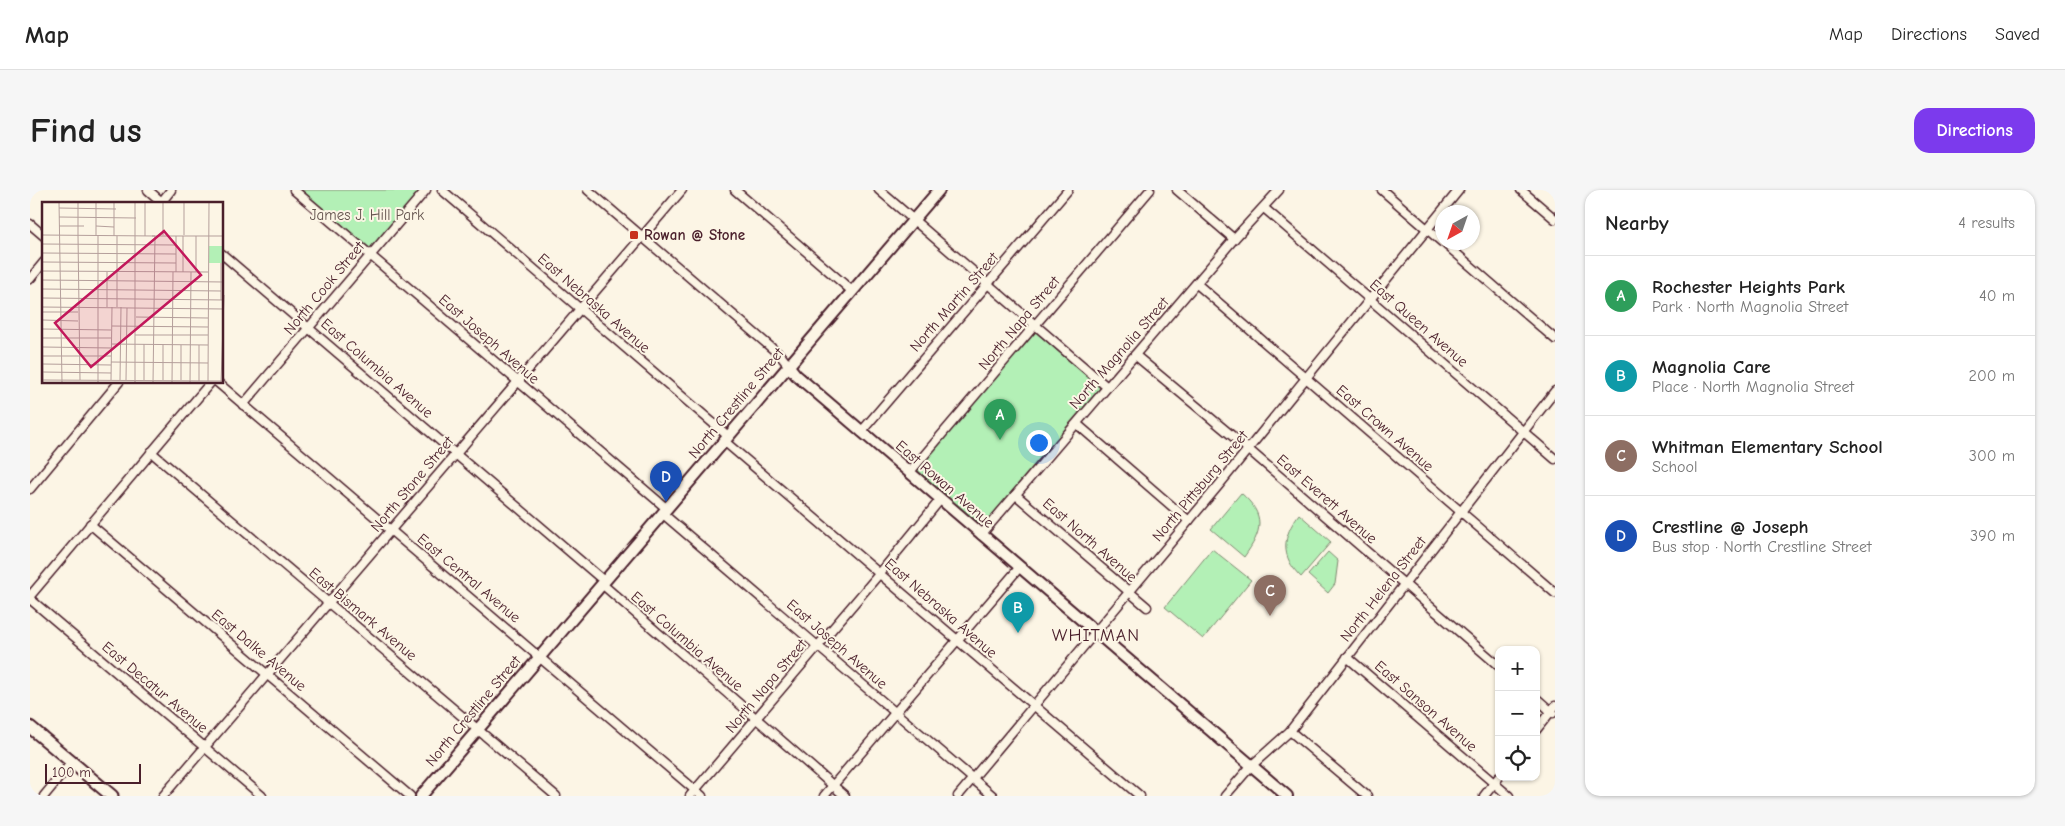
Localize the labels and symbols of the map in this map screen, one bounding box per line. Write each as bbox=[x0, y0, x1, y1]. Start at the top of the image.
inset map bbox=[42, 202, 224, 384]
north arrow bbox=[1435, 205, 1480, 250]
park label: James J. Hill Park bbox=[310, 206, 425, 224]
place label: Rowan @ Stone bbox=[644, 226, 745, 244]
marker: Rowan @ Stone bbox=[628, 229, 640, 241]
street label: North Cook Street bbox=[280, 237, 369, 338]
street label: North Martin Street bbox=[906, 248, 1003, 355]
street label: East Nebraska Avenue bbox=[534, 249, 654, 357]
street label: North Napa Street bbox=[975, 272, 1064, 374]
street label: East Queen Avenue bbox=[1366, 275, 1472, 371]
street label: East Joseph Avenue bbox=[435, 290, 543, 388]
street label: North Magnolia Street bbox=[1065, 293, 1173, 413]
street label: East Columbia Avenue bbox=[317, 314, 437, 422]
street label: North Crestline Street bbox=[684, 343, 788, 462]
street label: East Crown Avenue bbox=[1333, 381, 1438, 475]
pin: A bbox=[984, 399, 1016, 440]
street label: North Pittsburg Street bbox=[1148, 426, 1252, 545]
your location bbox=[1026, 430, 1052, 456]
street label: North Stone Street bbox=[367, 432, 458, 536]
street label: East Rowan Avenue bbox=[892, 436, 998, 532]
street label: East Everett Avenue bbox=[1273, 450, 1381, 548]
pin: D bbox=[650, 461, 682, 502]
street label: East North Avenue bbox=[1039, 494, 1141, 586]
street label: East Central Avenue bbox=[414, 530, 525, 627]
street label: North Helena Street bbox=[1336, 532, 1430, 645]
street label: East Nebraska Avenue bbox=[881, 554, 1001, 662]
street label: East Bismark Avenue bbox=[305, 564, 421, 665]
pin: C bbox=[1254, 575, 1286, 616]
street label: East Columbia Avenue bbox=[627, 587, 747, 695]
pin: B bbox=[1002, 592, 1034, 633]
street label: East Joseph Avenue bbox=[783, 595, 891, 693]
street label: East Dalke Avenue bbox=[208, 605, 310, 695]
district label: WHITMAN bbox=[1052, 625, 1140, 646]
street label: North Napa Street bbox=[722, 635, 811, 737]
street label: East Decatur Avenue bbox=[98, 637, 212, 737]
street label: North Crestline Street bbox=[421, 651, 525, 770]
street label: East Sanson Avenue bbox=[1371, 657, 1481, 756]
scale bar bbox=[45, 761, 141, 784]

